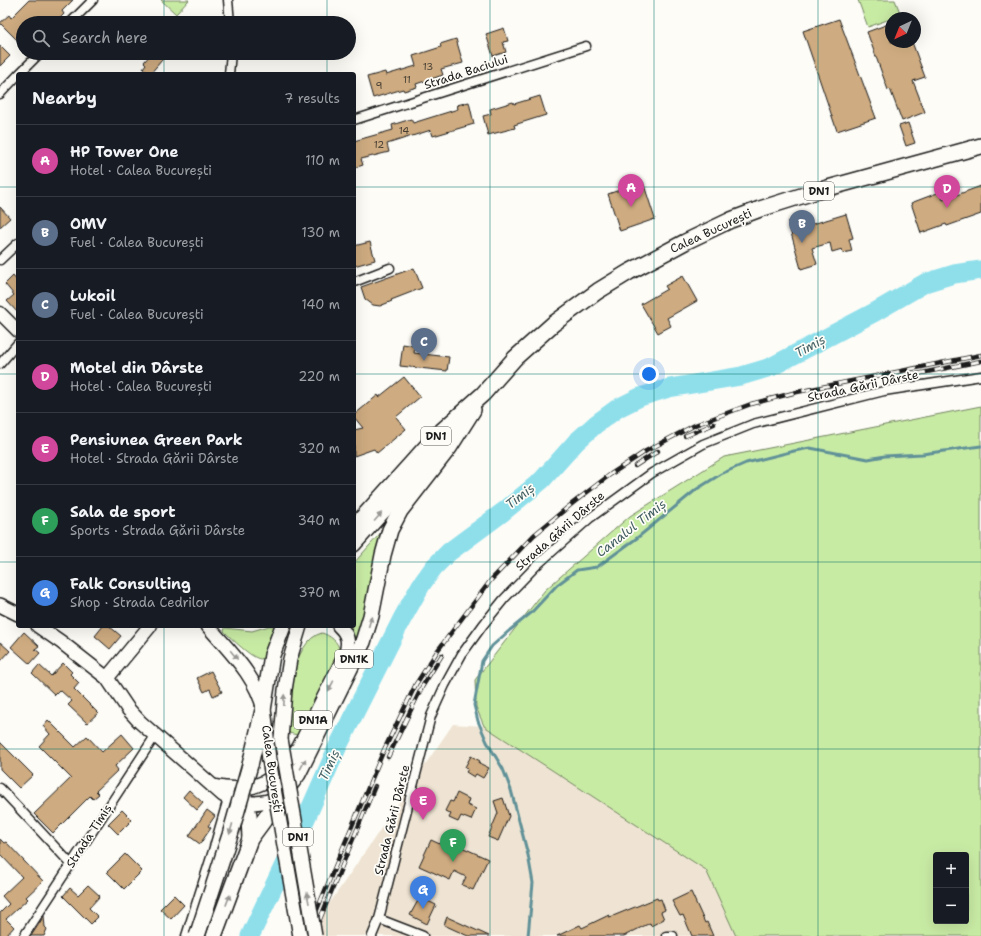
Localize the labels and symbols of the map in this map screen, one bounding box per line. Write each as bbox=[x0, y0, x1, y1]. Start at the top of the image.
north arrow bbox=[885, 12, 921, 48]
street label: Strada Baciului bbox=[422, 51, 510, 93]
house number: 13 bbox=[423, 60, 433, 73]
house number: 11 bbox=[403, 73, 411, 86]
house number: 9 bbox=[376, 79, 383, 92]
house number: 14 bbox=[399, 124, 409, 137]
house number: 12 bbox=[374, 138, 384, 151]
pin: A bbox=[618, 174, 644, 207]
pin: D bbox=[934, 175, 960, 208]
road number: DN1 bbox=[804, 182, 834, 200]
street label: Calea București bbox=[668, 205, 754, 257]
pin: B bbox=[789, 210, 815, 243]
pin: C bbox=[411, 328, 437, 361]
water label: Timiș bbox=[792, 331, 829, 362]
your location bbox=[639, 364, 659, 384]
street label: Strada Gării Dârste bbox=[806, 366, 920, 406]
road number: DN1 bbox=[421, 427, 451, 445]
water label: Timiș bbox=[502, 479, 539, 514]
street label: Strada Gării Dârste bbox=[512, 488, 608, 574]
water label: Canalul Timiș bbox=[593, 495, 670, 561]
one-way arrow bbox=[374, 512, 383, 523]
one-way arrow bbox=[367, 615, 373, 627]
one-way arrow bbox=[229, 650, 238, 661]
road number: DN1K bbox=[335, 650, 373, 668]
one-way arrow bbox=[327, 681, 334, 692]
one-way arrow bbox=[281, 694, 288, 706]
road number: DN1A bbox=[294, 711, 332, 729]
street label: Calea București bbox=[258, 724, 286, 814]
water label: Timiș bbox=[314, 747, 345, 784]
one-way arrow bbox=[300, 759, 306, 770]
street label: Strada Gării Dârste bbox=[371, 763, 414, 877]
pin: E bbox=[410, 787, 436, 820]
street label: Strada Timiș bbox=[62, 801, 116, 871]
one-way arrow bbox=[228, 824, 234, 836]
road number: DN1 bbox=[283, 828, 313, 846]
pin: F bbox=[440, 829, 466, 862]
pin: G bbox=[410, 876, 436, 909]
one-way arrow bbox=[305, 891, 311, 904]
one-way arrow bbox=[226, 893, 232, 905]

